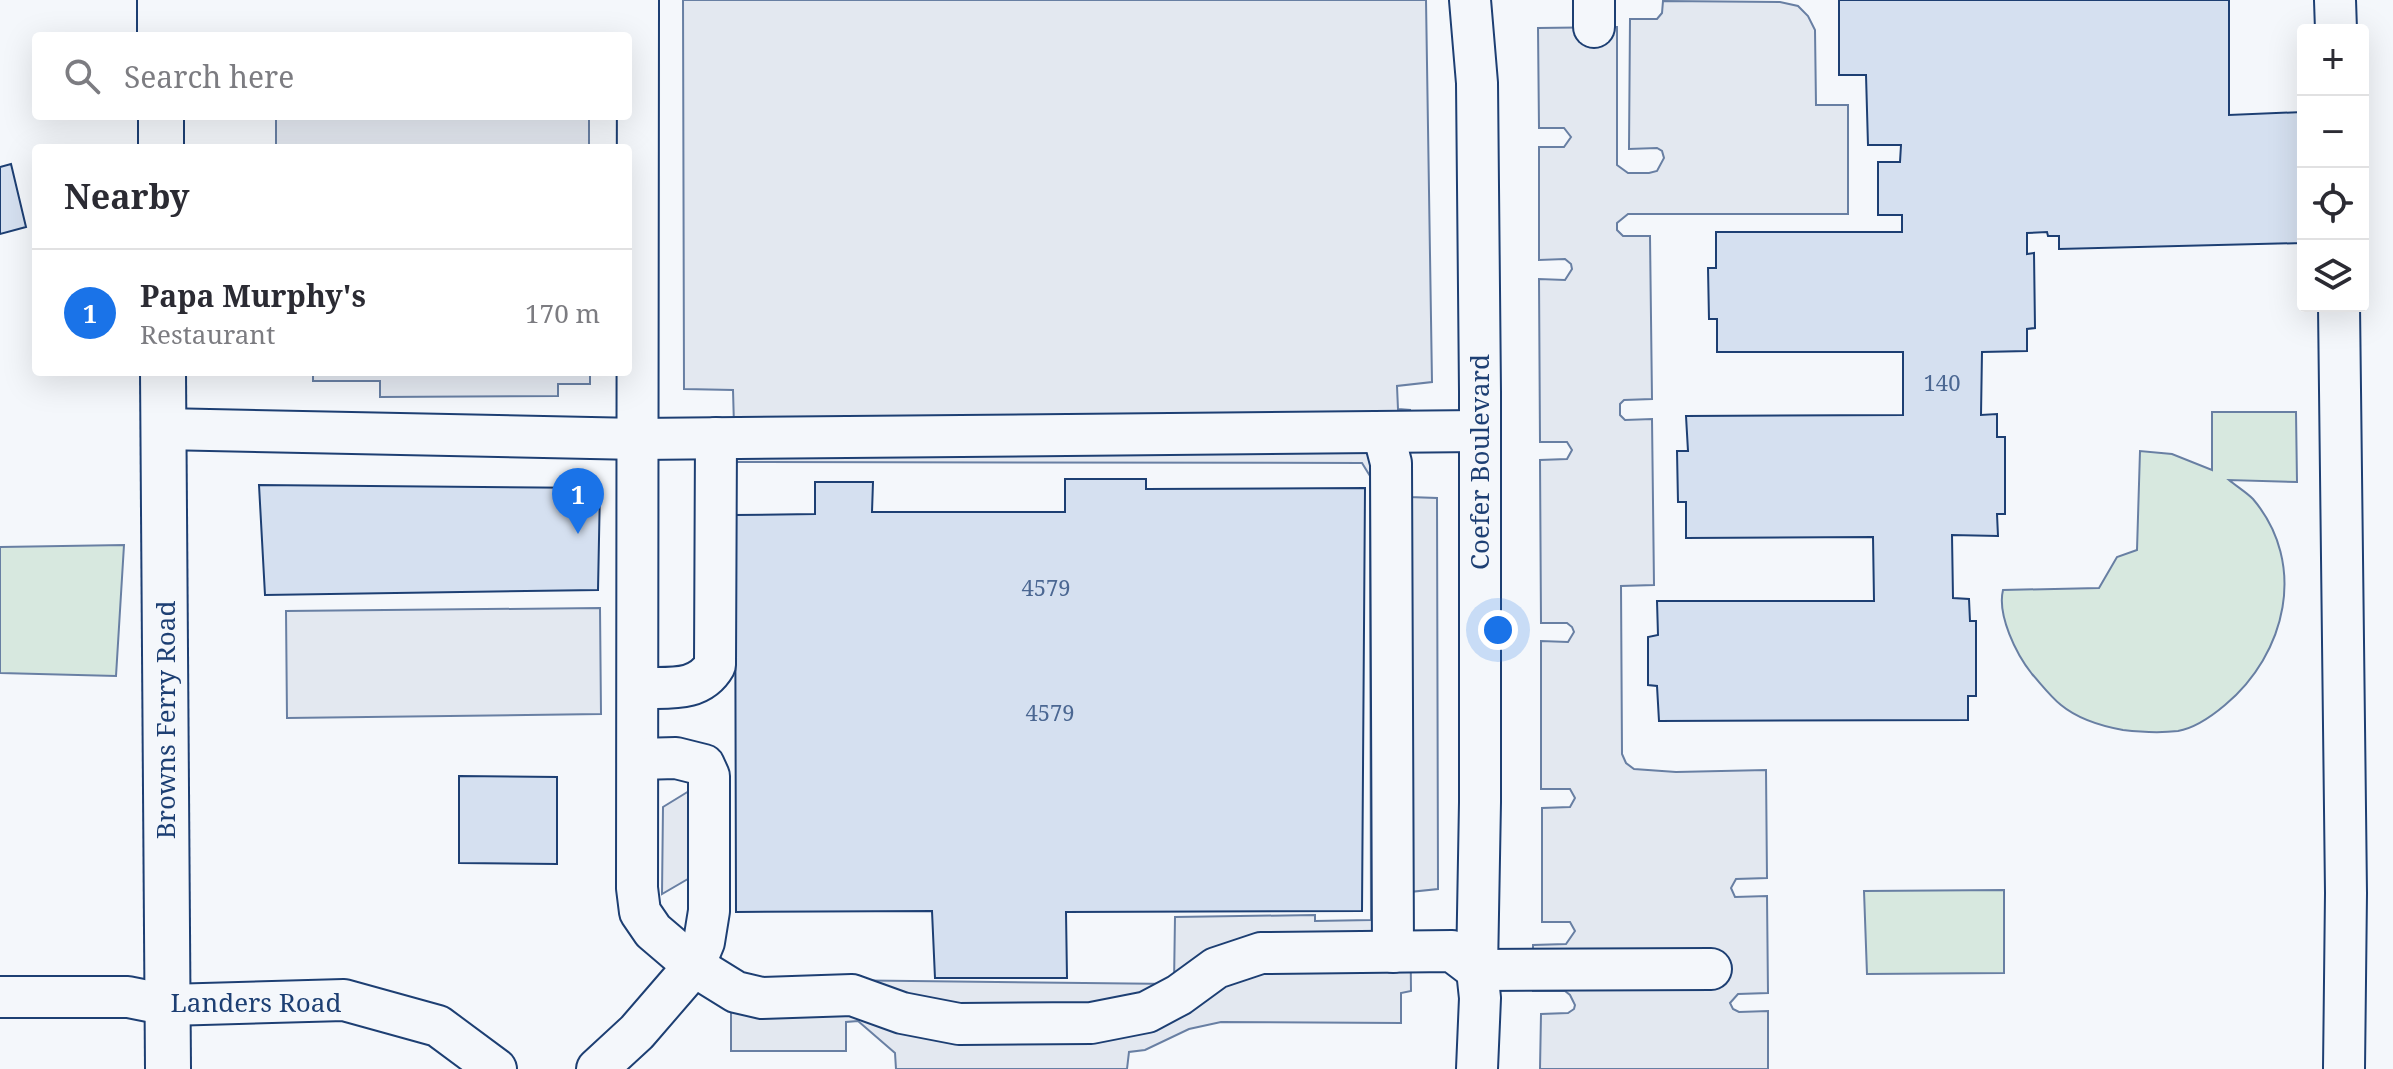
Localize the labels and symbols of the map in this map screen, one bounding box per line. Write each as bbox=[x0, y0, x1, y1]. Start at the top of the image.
street label: Coefer Boulevard bbox=[1461, 354, 1497, 570]
house number: 140 bbox=[1924, 367, 1960, 397]
pin: 1 bbox=[552, 468, 604, 534]
house number: 4579 bbox=[1021, 572, 1071, 602]
street label: Browns Ferry Road bbox=[147, 601, 183, 839]
your location bbox=[1478, 610, 1518, 650]
house number: 4579 bbox=[1025, 697, 1075, 727]
street label: Landers Road bbox=[171, 984, 341, 1020]

